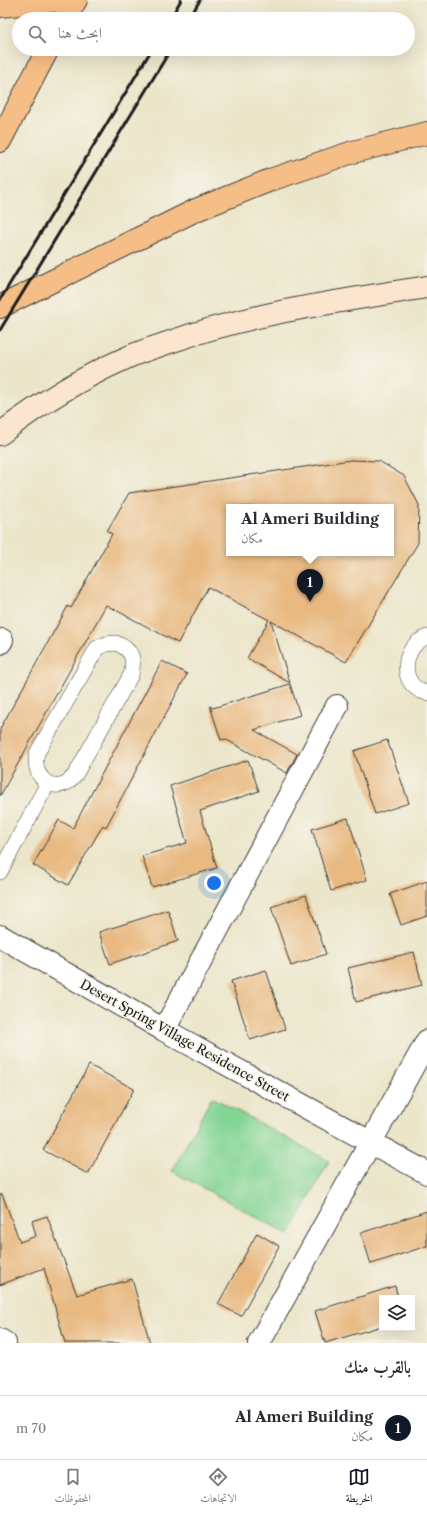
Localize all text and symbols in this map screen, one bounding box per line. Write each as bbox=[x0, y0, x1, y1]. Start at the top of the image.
search box bbox=[12, 12, 415, 56]
icon: search bbox=[26, 23, 48, 45]
text: ابحث هنا bbox=[58, 23, 102, 42]
popup bbox=[226, 504, 394, 556]
text: Al Ameri Building bbox=[241, 509, 379, 528]
text: مكان bbox=[241, 530, 263, 546]
pin: 1 bbox=[297, 569, 323, 602]
your location bbox=[204, 873, 224, 893]
street label: Desert Spring Village Residence Street bbox=[77, 976, 293, 1105]
map controls bbox=[379, 1295, 415, 1331]
button: layers bbox=[379, 1295, 415, 1331]
text: بالقرب منك bbox=[344, 1357, 411, 1377]
text: Al Ameri Building bbox=[235, 1407, 373, 1426]
text: 70 m bbox=[16, 1420, 46, 1436]
text: 1 bbox=[395, 1420, 401, 1436]
text: مكان bbox=[351, 1428, 373, 1444]
tab: المحفوظات bbox=[55, 1466, 91, 1509]
tab: الاتجاهات bbox=[200, 1466, 237, 1509]
tab: الخريطة bbox=[346, 1466, 372, 1509]

